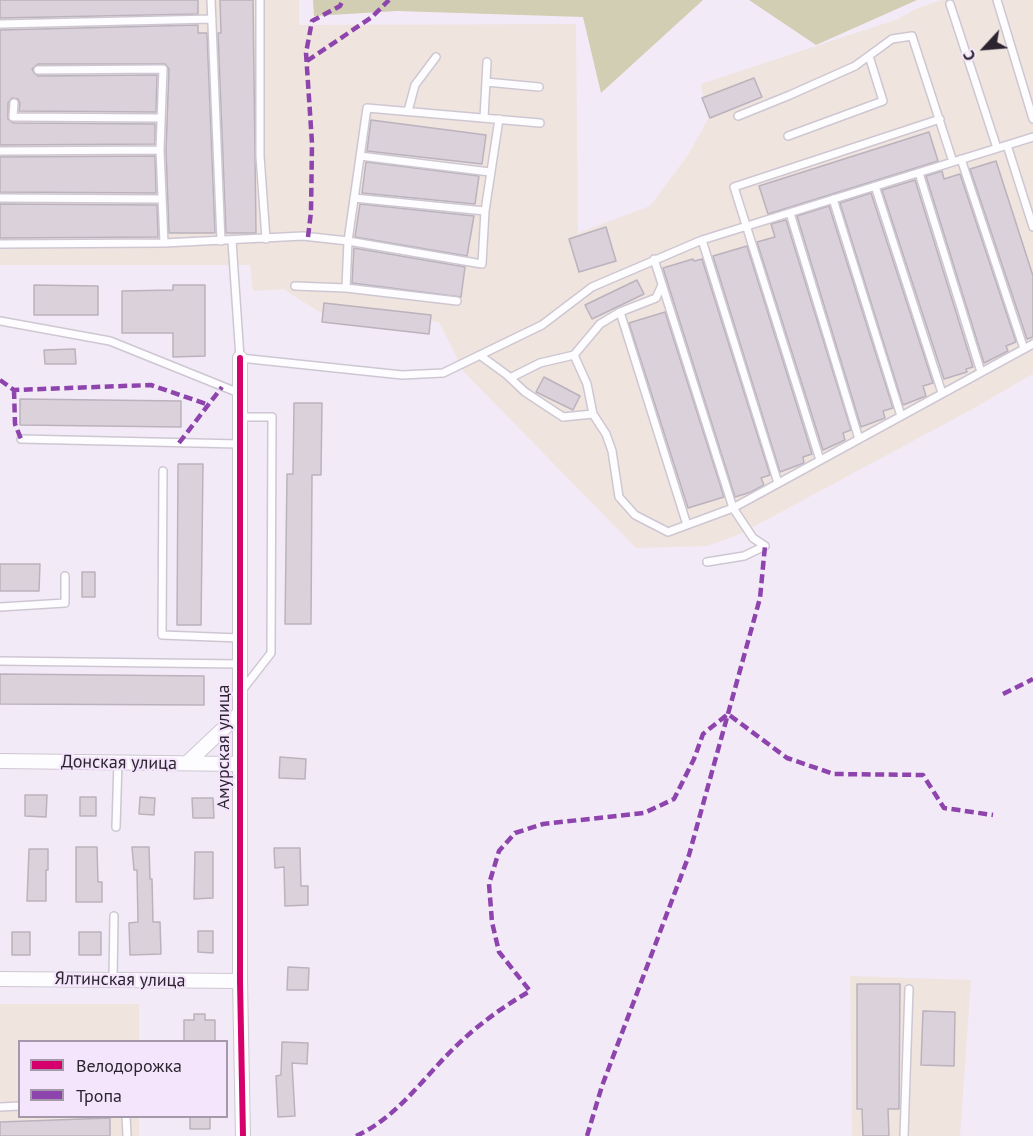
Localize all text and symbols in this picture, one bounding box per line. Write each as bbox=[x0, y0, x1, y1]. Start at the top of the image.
north arrow bbox=[955, 18, 1015, 78]
text: С bbox=[958, 47, 980, 64]
street label: Амурская улица bbox=[213, 684, 235, 810]
street label: Донская улица bbox=[61, 751, 177, 775]
street label: Ялтинская улица bbox=[54, 968, 186, 992]
legend bbox=[18, 1040, 228, 1118]
text: Велодорожка bbox=[76, 1054, 182, 1077]
text: Тропа bbox=[76, 1084, 122, 1107]

